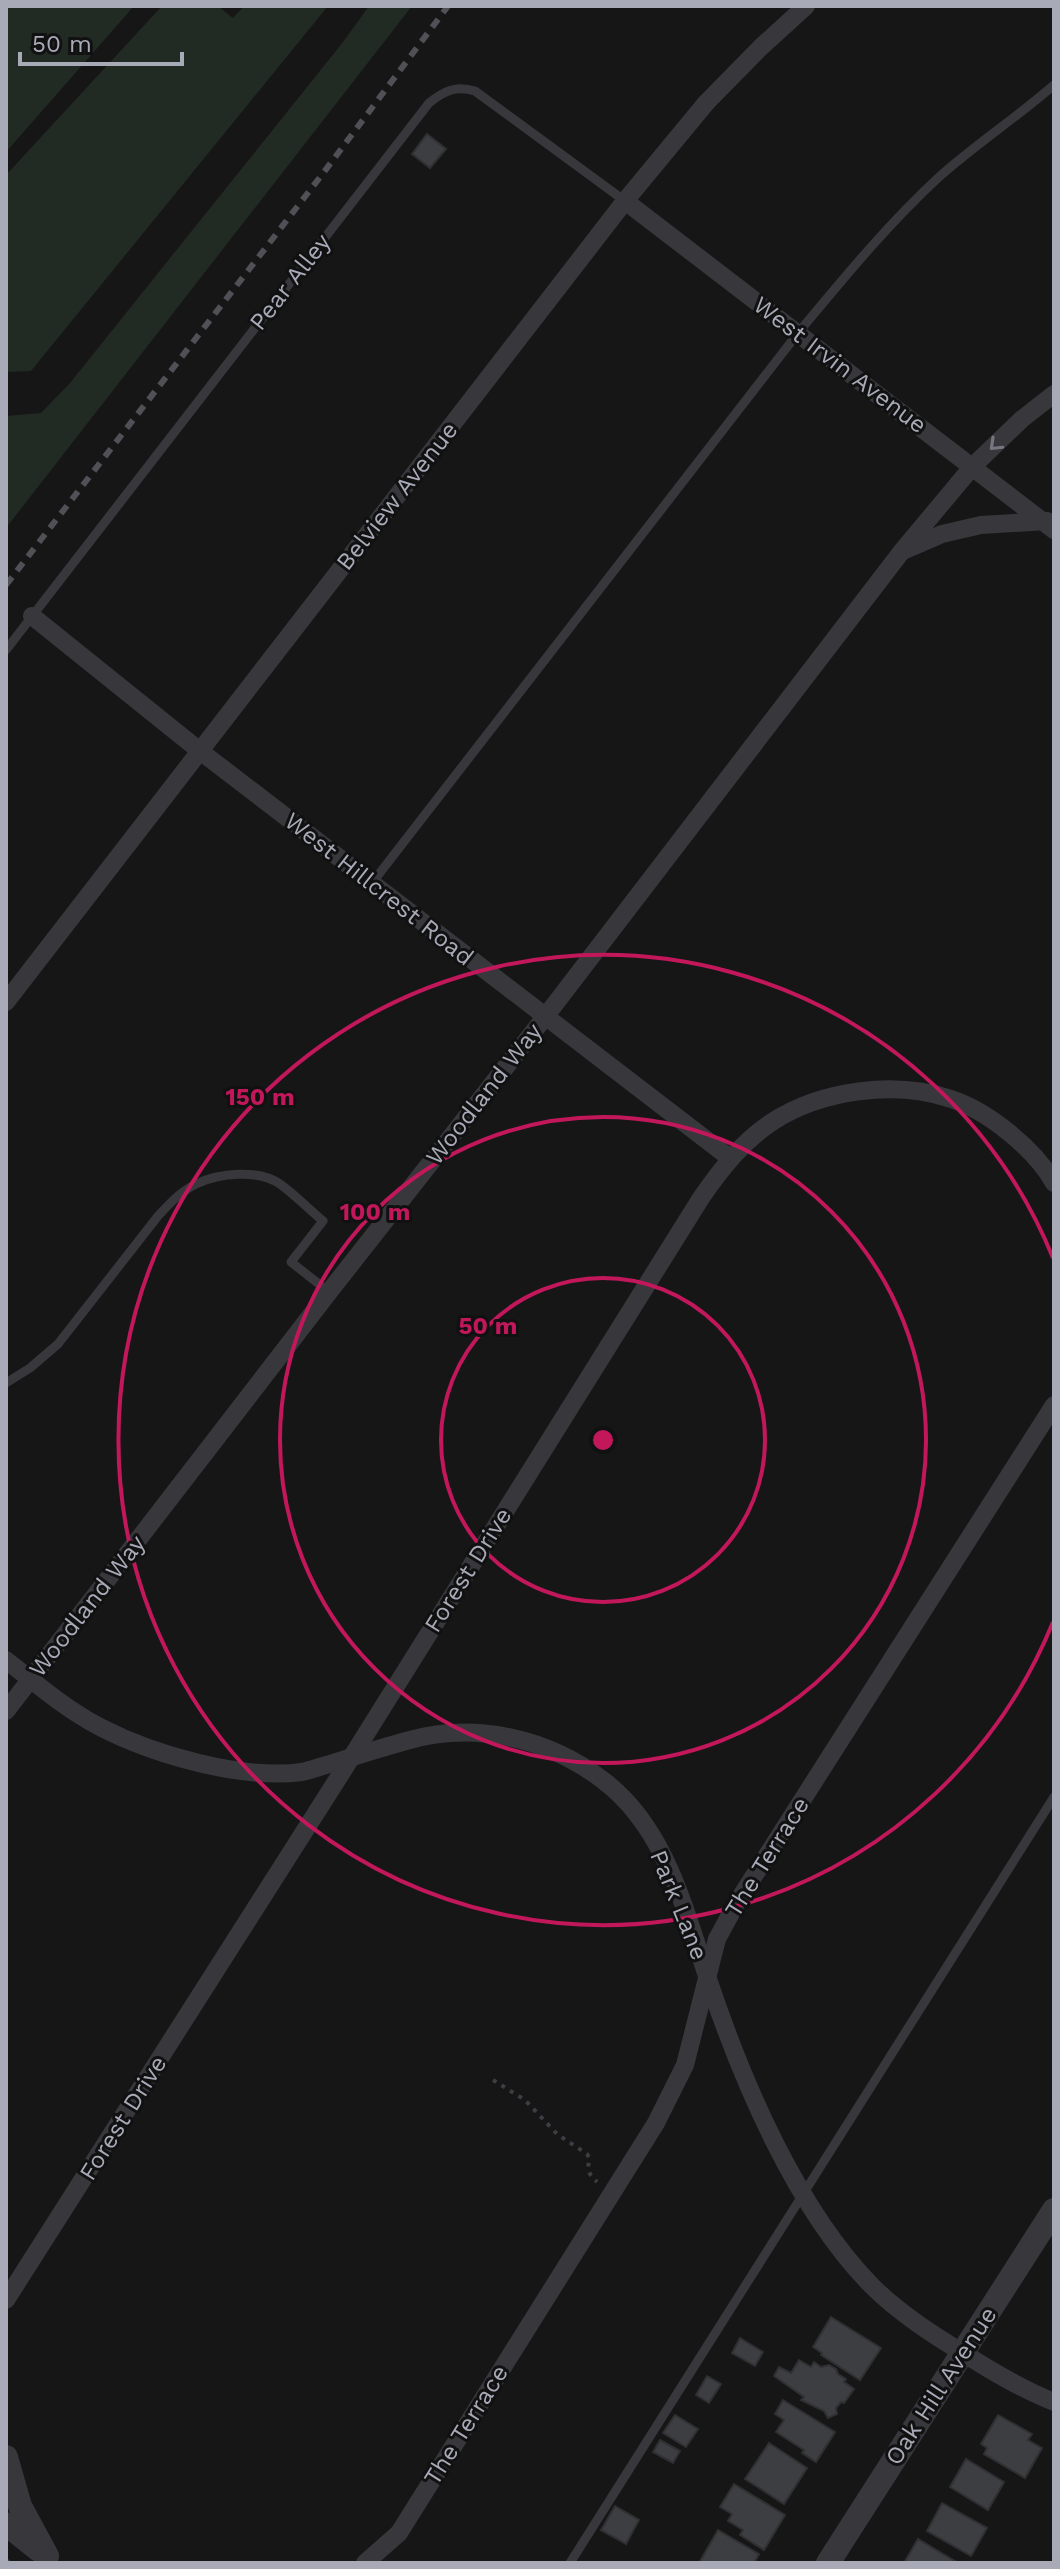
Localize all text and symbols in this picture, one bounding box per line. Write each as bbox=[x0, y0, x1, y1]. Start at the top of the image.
scale bar bbox=[20, 16, 182, 66]
text: 50 m bbox=[32, 30, 92, 58]
street label: Pear Alley bbox=[244, 228, 337, 336]
street label: West Irvin Avenue bbox=[748, 291, 932, 439]
street label: Belview Avenue bbox=[330, 416, 464, 576]
one-way arrow bbox=[990, 435, 1004, 450]
street label: West Hillcrest Road bbox=[279, 807, 479, 971]
street label: Woodland Way bbox=[420, 1017, 548, 1170]
text: 150 m bbox=[225, 1083, 295, 1111]
text: 100 m bbox=[340, 1198, 410, 1226]
text: 50 m bbox=[459, 1312, 517, 1340]
centre of rings bbox=[589, 1426, 617, 1454]
street label: Forest Drive bbox=[419, 1503, 517, 1637]
street label: Woodland Way bbox=[23, 1529, 151, 1682]
street label: The Terrace bbox=[719, 1792, 815, 1922]
street label: Park Lane bbox=[644, 1846, 714, 1964]
street label: Forest Drive bbox=[74, 2051, 172, 2185]
street label: Oak Hill Avenue bbox=[879, 2302, 1003, 2470]
street label: The Terrace bbox=[418, 2360, 514, 2490]

